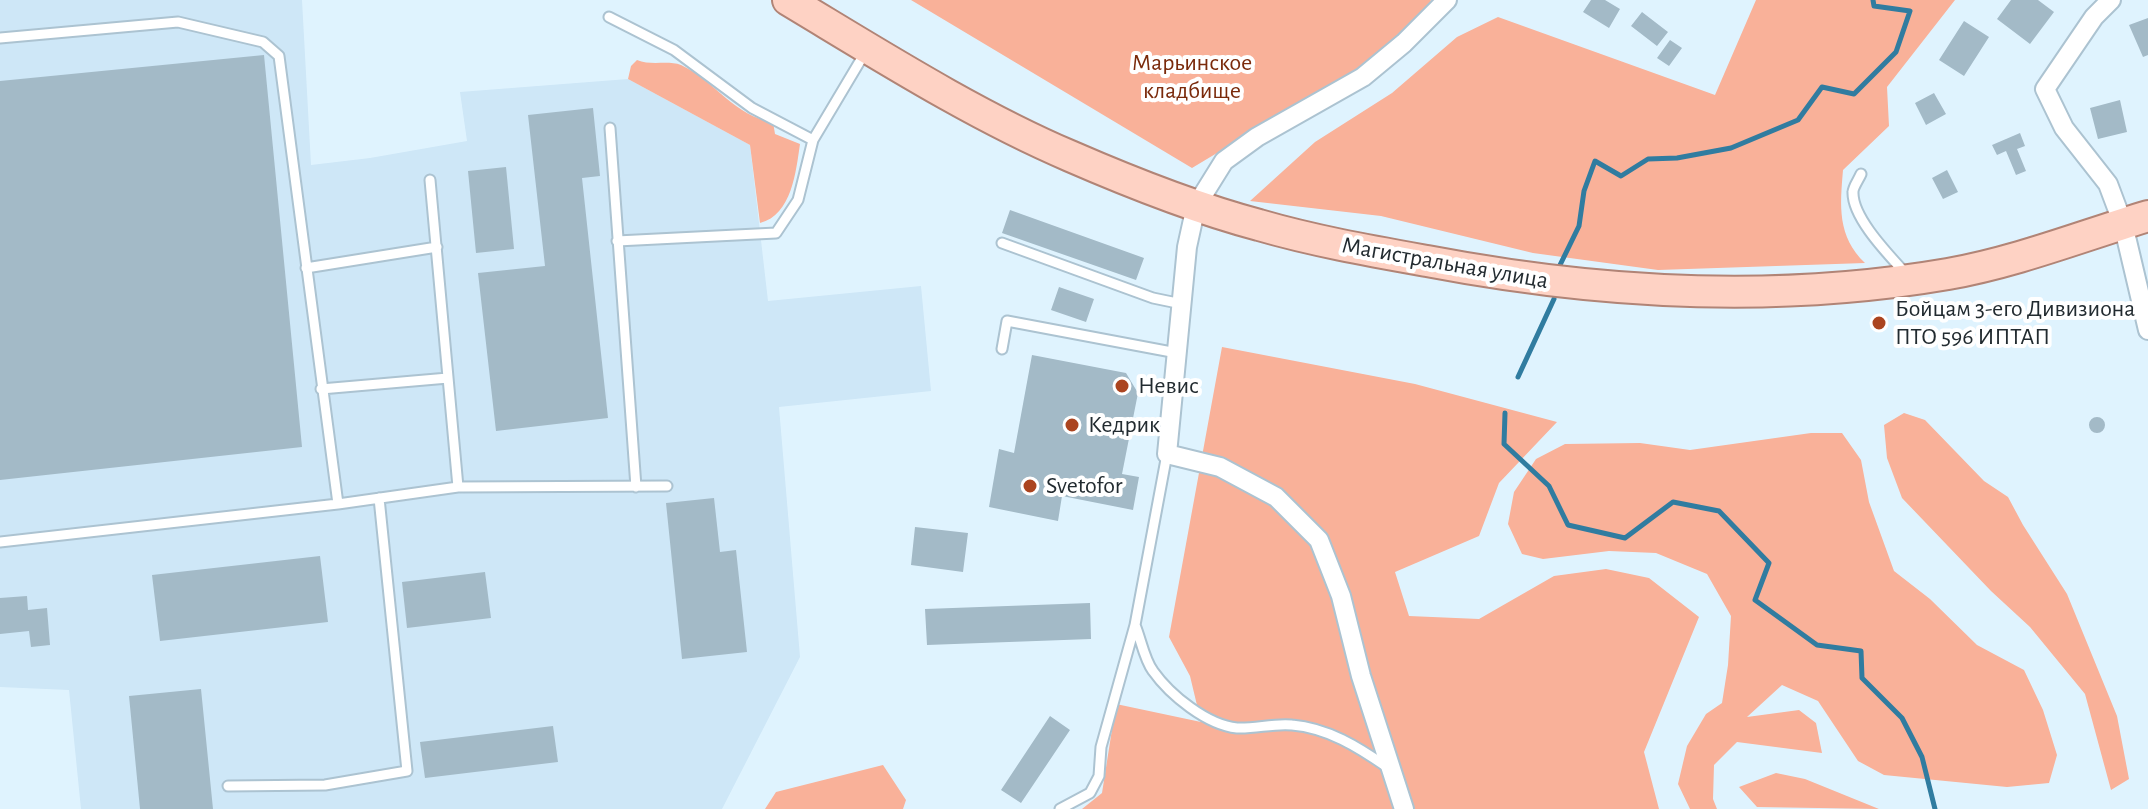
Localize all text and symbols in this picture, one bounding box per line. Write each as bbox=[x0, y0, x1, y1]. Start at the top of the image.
park label: Марьинское кладбище bbox=[1132, 49, 1252, 105]
street label: Магистральная улица bbox=[1339, 231, 1551, 295]
place label: Бойцам 3-его Дивизиона ПТО 596 ИПТАП bbox=[1895, 295, 2135, 351]
marker: Бойцам 3-его Дивизиона ПТО 596 ИПТАП bbox=[1870, 314, 1888, 332]
place label: Невис bbox=[1138, 372, 1199, 400]
marker: Невис bbox=[1113, 377, 1131, 395]
place label: Кедрик bbox=[1088, 411, 1160, 439]
marker: Кедрик bbox=[1063, 416, 1081, 434]
place label: Svetofor bbox=[1046, 472, 1122, 500]
marker: Svetofor bbox=[1021, 477, 1039, 495]

